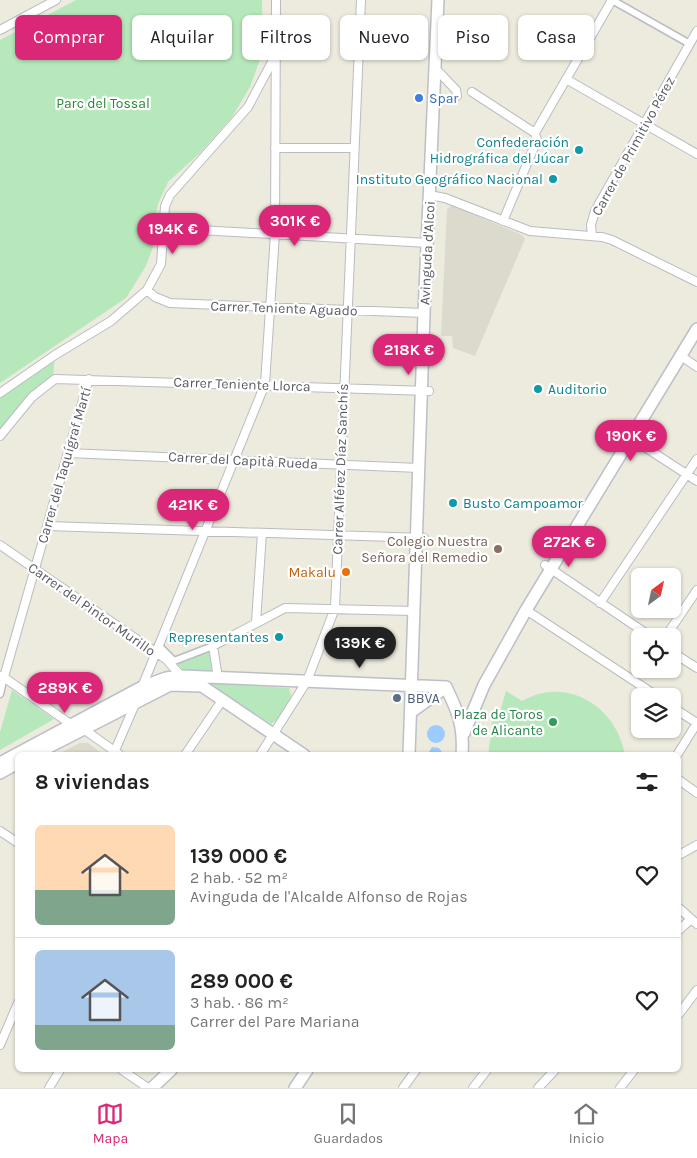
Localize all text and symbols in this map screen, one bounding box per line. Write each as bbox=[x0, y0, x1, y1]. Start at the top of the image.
chip: Comprar bbox=[15, 15, 122, 60]
chip: Alquilar bbox=[132, 15, 232, 60]
chip: Filtros bbox=[242, 15, 330, 60]
chip: Nuevo bbox=[340, 15, 428, 60]
chip: Piso bbox=[438, 15, 508, 60]
chip: Casa bbox=[518, 15, 594, 60]
street label: Carrer de Primitivo Pérez bbox=[588, 74, 679, 219]
place label: Spar bbox=[429, 90, 459, 107]
marker: Spar bbox=[413, 92, 425, 104]
park label: Parc del Tossal bbox=[56, 95, 150, 112]
place label: Confederación Hidrográfica del Júcar bbox=[430, 134, 570, 167]
marker: Confederación Hidrográfica del Júcar bbox=[573, 144, 585, 156]
place label: Instituto Geográfico Nacional bbox=[356, 171, 543, 188]
marker: Instituto Geográfico Nacional bbox=[547, 173, 559, 185]
street label: Avinguda d'Alcoi bbox=[416, 200, 439, 306]
pin: 301K € bbox=[254, 204, 336, 247]
text: 301K € bbox=[270, 211, 320, 230]
pin: 194K € bbox=[132, 212, 214, 255]
text: 194K € bbox=[148, 219, 198, 238]
street label: Carrer Teniente Aguado bbox=[210, 297, 358, 320]
pin: 218K € bbox=[368, 334, 450, 376]
text: 218K € bbox=[384, 340, 434, 359]
street label: Carrer Teniente Llorca bbox=[173, 374, 311, 395]
place label: Auditorio bbox=[548, 381, 607, 398]
street label: Carrer Alférez Díaz Sanchís bbox=[329, 383, 352, 555]
marker: Auditorio bbox=[532, 383, 544, 395]
street label: Carrer del Taquígraf Martí bbox=[34, 384, 95, 545]
pin: 190K € bbox=[590, 420, 672, 462]
text: 190K € bbox=[606, 426, 656, 445]
street label: Carrer del Capità Rueda bbox=[168, 448, 318, 473]
pin: 421K € bbox=[152, 488, 234, 531]
text: 421K € bbox=[168, 495, 218, 514]
place label: Busto Campoamor bbox=[463, 495, 583, 512]
marker: Busto Campoamor bbox=[447, 497, 459, 509]
pin: 272K € bbox=[528, 526, 610, 568]
text: 272K € bbox=[543, 532, 595, 551]
place label: Colegio Nuestra Señora del Remedio bbox=[361, 533, 488, 566]
marker: Colegio Nuestra Señora del Remedio bbox=[492, 543, 504, 555]
street label: Carrer del Pintor Murillo bbox=[25, 559, 159, 660]
place label: Makalu bbox=[288, 564, 336, 581]
marker: Makalu bbox=[340, 566, 352, 578]
north arrow bbox=[631, 568, 681, 618]
map controls bbox=[631, 568, 681, 738]
pin: 139K € bbox=[319, 626, 401, 669]
button: locate bbox=[631, 628, 681, 678]
place label: Representantes bbox=[169, 629, 269, 646]
marker: Representantes bbox=[273, 631, 285, 643]
text: 139K € bbox=[335, 633, 385, 652]
pin: 289K € bbox=[24, 672, 106, 714]
text: 289K € bbox=[38, 678, 92, 697]
button: layers bbox=[631, 688, 681, 738]
place label: BBVA bbox=[407, 690, 440, 707]
marker: BBVA bbox=[391, 692, 403, 704]
place label: Plaza de Toros de Alicante bbox=[454, 706, 543, 739]
marker: Plaza de Toros de Alicante bbox=[547, 716, 559, 728]
icon: filters bbox=[633, 768, 661, 796]
text: 8 viviendas bbox=[35, 770, 150, 794]
text: 139 000 € bbox=[190, 844, 287, 868]
icon: home bbox=[75, 845, 135, 905]
icon: heart bbox=[633, 861, 661, 889]
text: 2 hab. · 52 m² bbox=[190, 868, 288, 887]
text: Avinguda de l'Alcalde Alfonso de Rojas bbox=[190, 887, 468, 906]
text: 289 000 € bbox=[190, 969, 293, 993]
icon: home bbox=[75, 970, 135, 1030]
icon: heart bbox=[633, 986, 661, 1014]
text: 3 hab. · 86 m² bbox=[190, 993, 289, 1012]
text: Carrer del Pare Mariana bbox=[190, 1012, 360, 1031]
tab: Mapa bbox=[93, 1100, 128, 1147]
tab: Guardados bbox=[314, 1100, 383, 1147]
tab: Inicio bbox=[569, 1100, 604, 1147]

